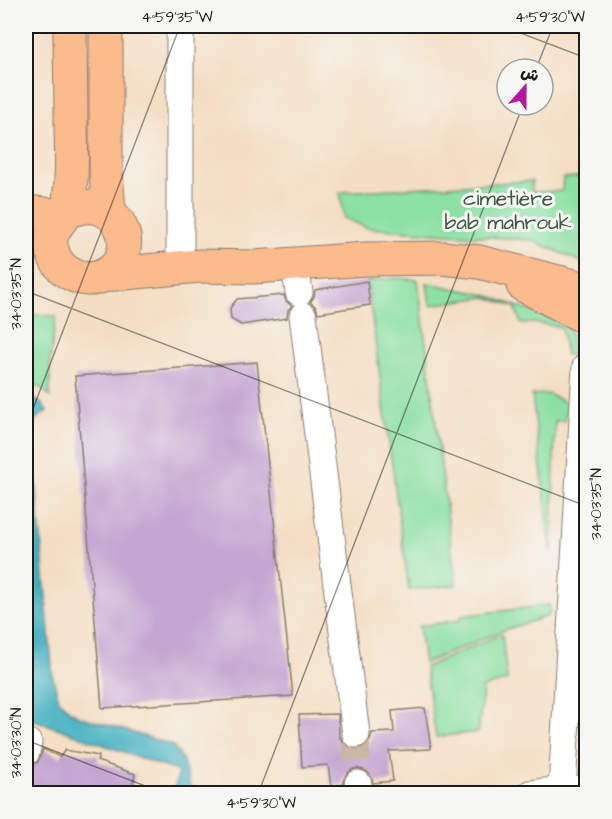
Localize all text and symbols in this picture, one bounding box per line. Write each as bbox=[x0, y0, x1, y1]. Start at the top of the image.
text: 4°59'35"W bbox=[141, 7, 213, 28]
text: 4°59'30"W bbox=[515, 7, 585, 28]
north arrow bbox=[495, 57, 555, 117]
text: ش bbox=[518, 61, 542, 87]
park label: cimetière bab mahrouk bbox=[444, 184, 572, 237]
text: 34°03'35"N bbox=[6, 258, 27, 330]
text: 34°03'35"N bbox=[586, 468, 607, 540]
text: 34°03'30"N bbox=[6, 708, 27, 778]
text: 4°59'30"W bbox=[226, 793, 296, 814]

